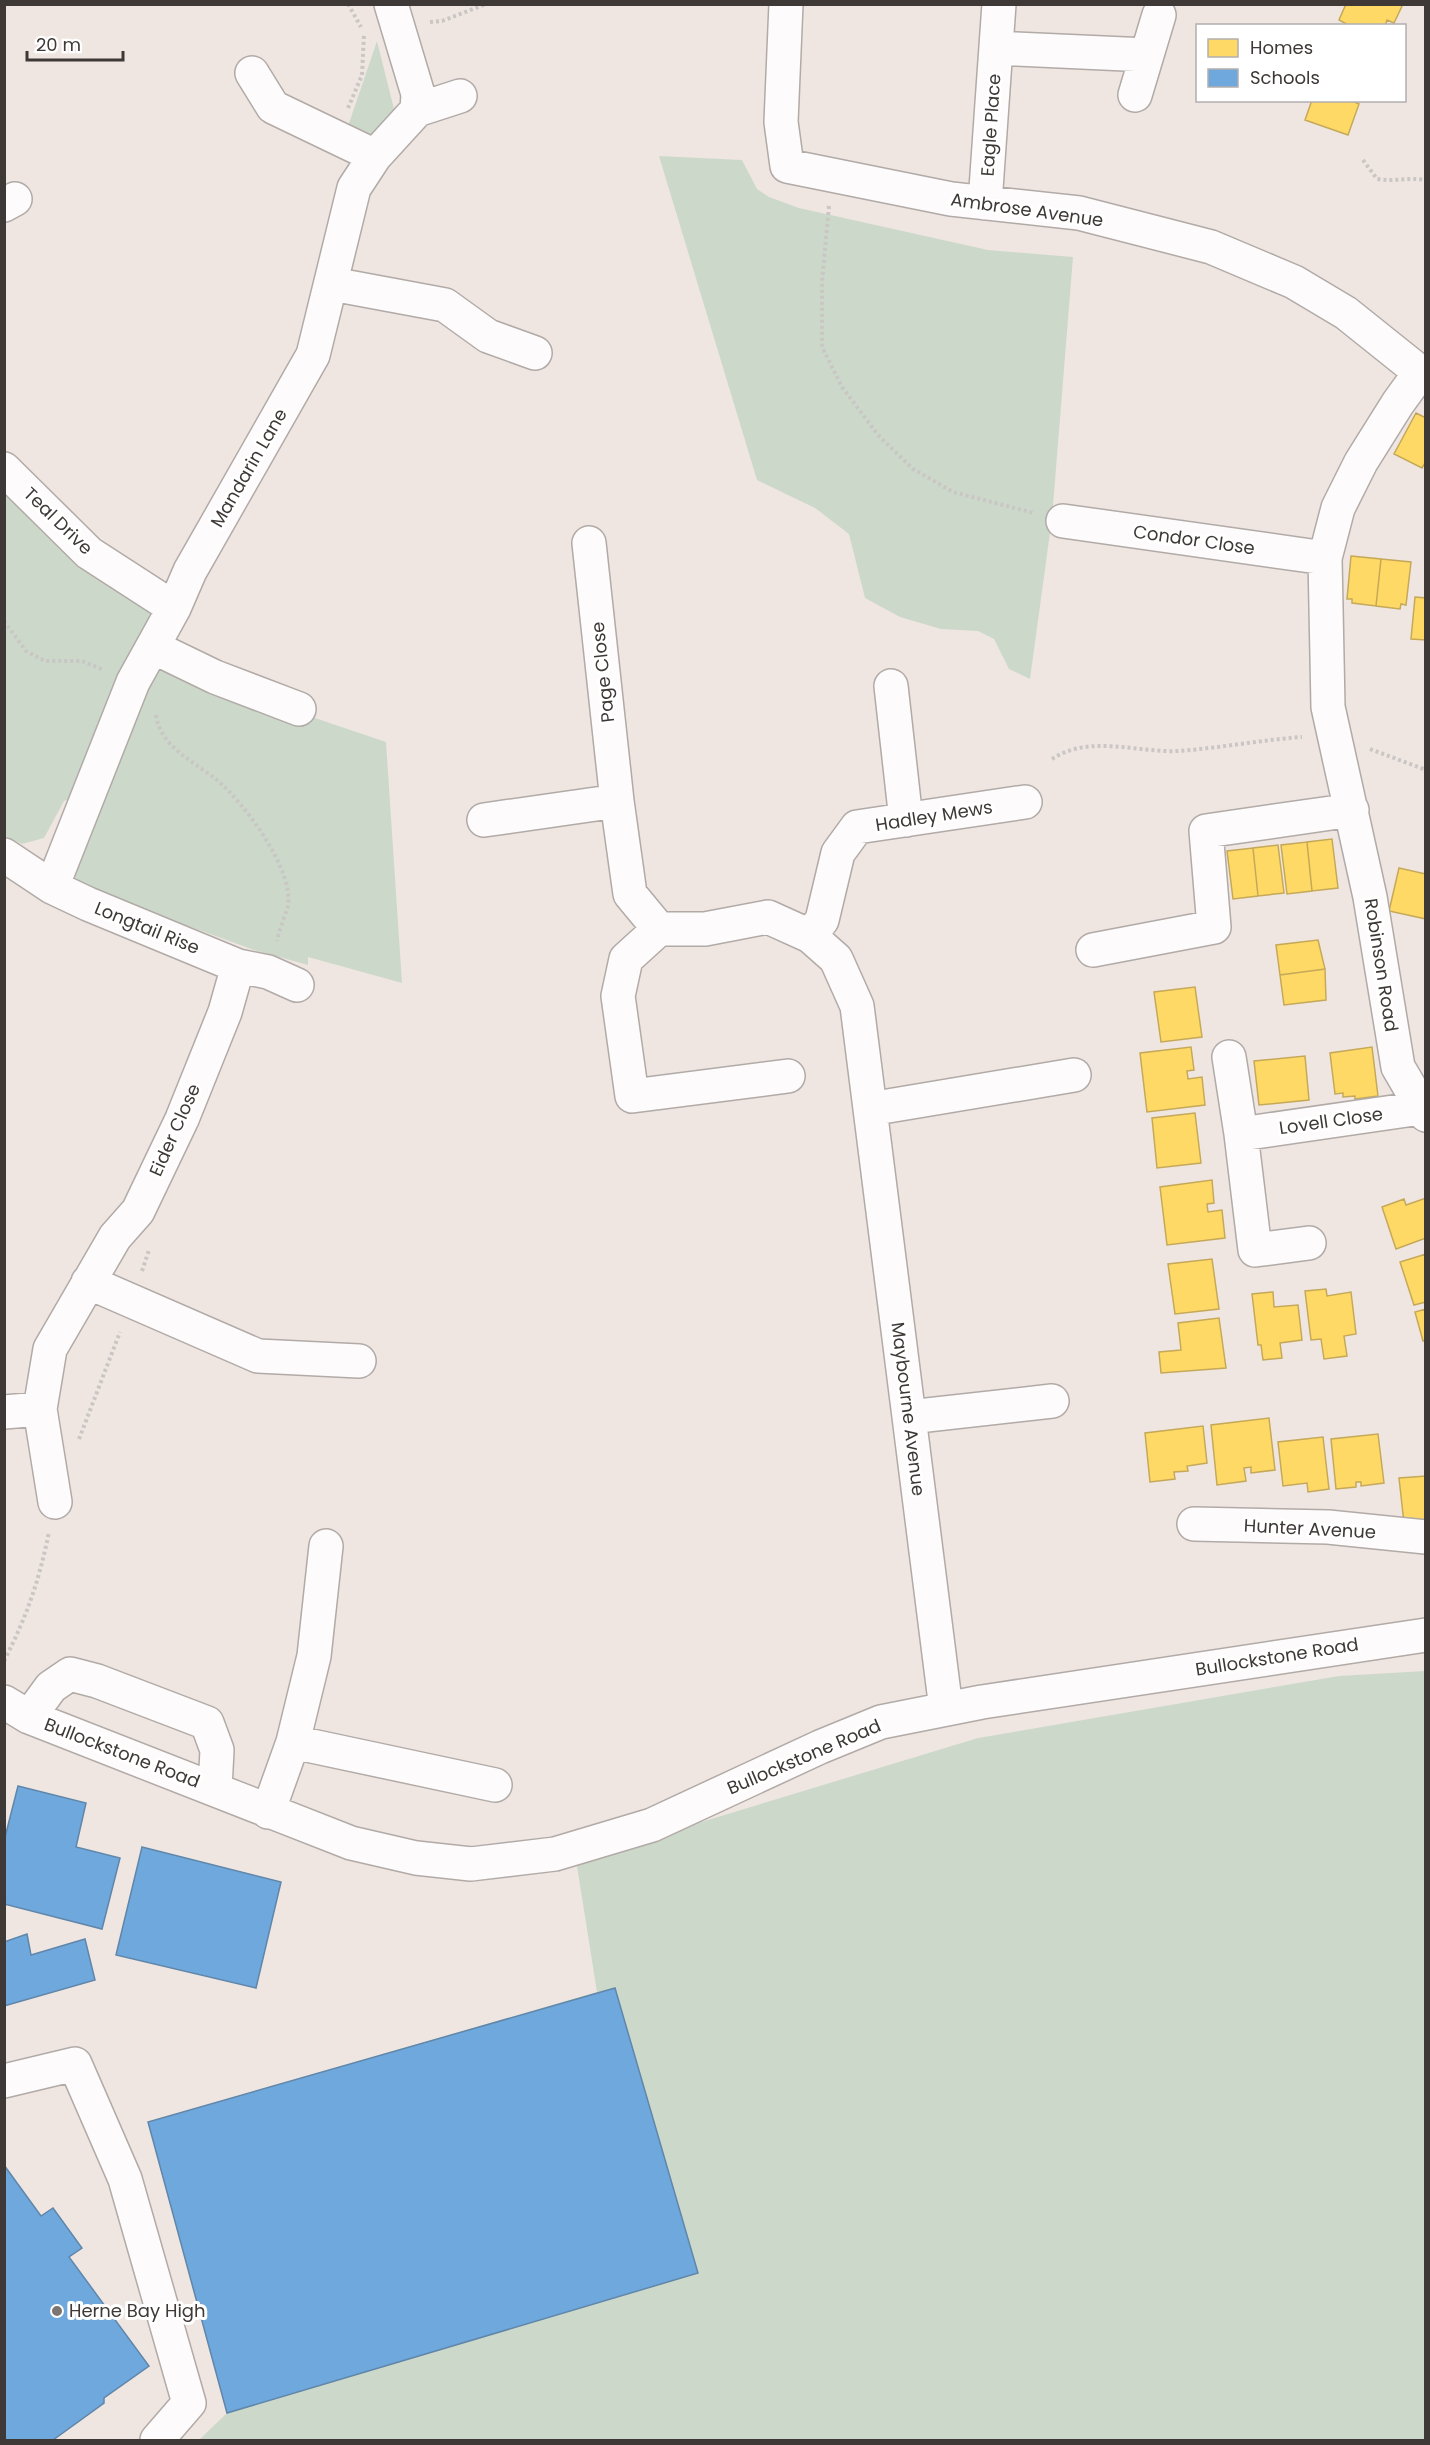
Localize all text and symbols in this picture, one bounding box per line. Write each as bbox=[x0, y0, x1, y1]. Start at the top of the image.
scale bar bbox=[27, 24, 123, 62]
legend bbox=[1196, 24, 1406, 102]
text: 20 m bbox=[36, 32, 81, 57]
text: Homes bbox=[1250, 35, 1313, 60]
text: Schools bbox=[1250, 65, 1320, 90]
street label: Eagle Place bbox=[974, 73, 1007, 177]
street label: Ambrose Avenue bbox=[949, 186, 1105, 233]
street label: Mandarin Lane bbox=[204, 404, 293, 532]
street label: Teal Drive bbox=[18, 481, 98, 560]
street label: Condor Close bbox=[1132, 519, 1256, 560]
street label: Page Close bbox=[585, 620, 620, 724]
street label: Hadley Mews bbox=[874, 794, 994, 837]
street label: Longtail Rise bbox=[91, 895, 203, 960]
street label: Robinson Road bbox=[1359, 896, 1404, 1033]
street label: Eider Close bbox=[143, 1080, 206, 1180]
street label: Lovell Close bbox=[1277, 1101, 1384, 1140]
street label: Maybourne Avenue bbox=[885, 1321, 932, 1497]
street label: Hunter Avenue bbox=[1243, 1513, 1377, 1544]
street label: Bullockstone Road bbox=[1194, 1631, 1360, 1682]
street label: Bullockstone Road bbox=[41, 1711, 204, 1794]
street label: Bullockstone Road bbox=[723, 1713, 885, 1800]
place label: Herne Bay High bbox=[69, 2298, 206, 2323]
marker: Herne Bay High bbox=[50, 2304, 64, 2318]

